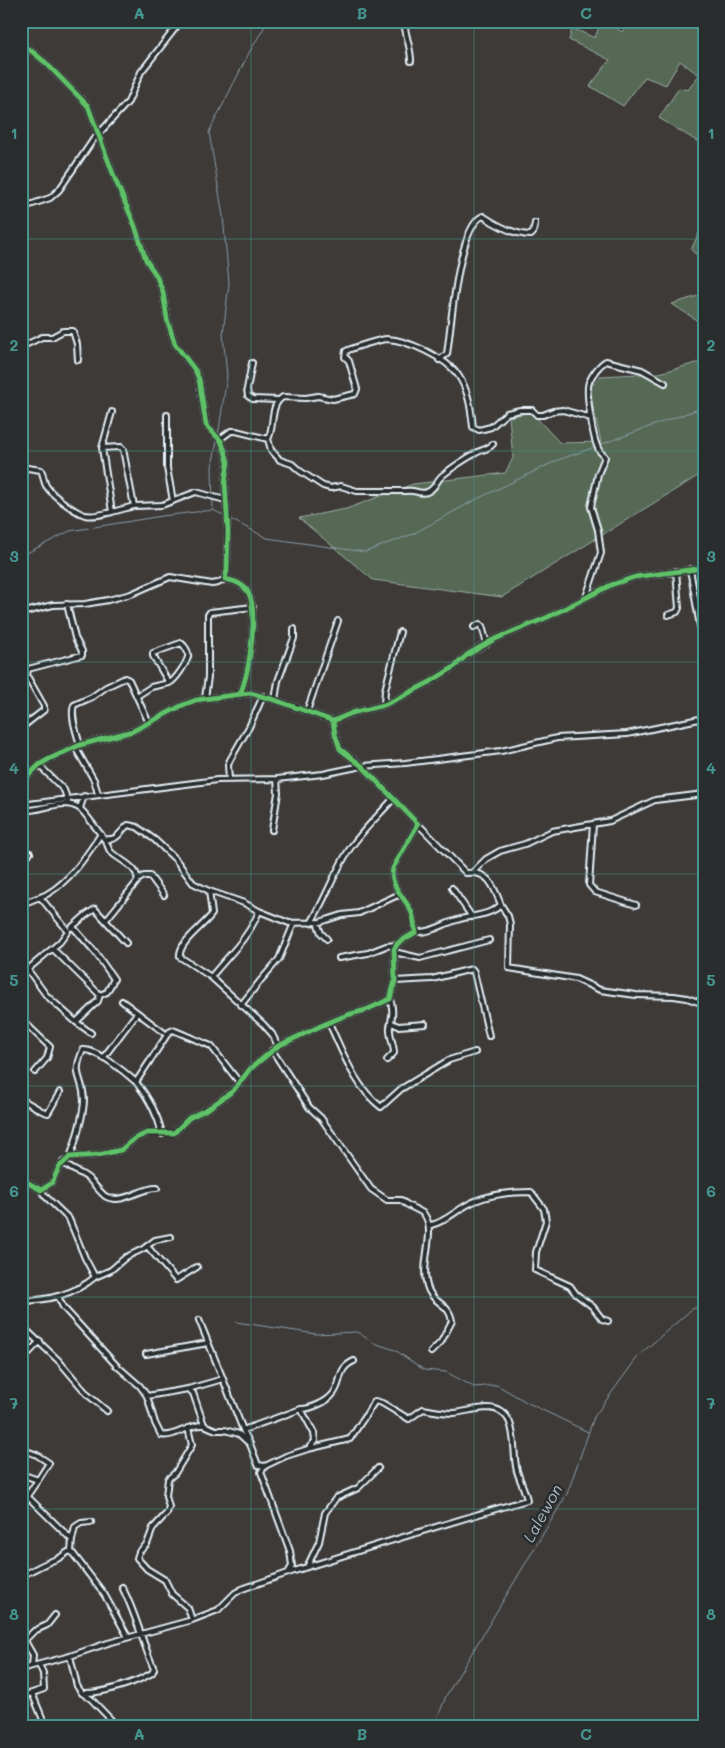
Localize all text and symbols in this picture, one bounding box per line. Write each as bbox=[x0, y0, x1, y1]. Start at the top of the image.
text: A bbox=[133, 2, 145, 23]
text: B bbox=[357, 2, 367, 23]
text: C bbox=[580, 2, 592, 23]
text: 1 bbox=[10, 122, 18, 143]
text: 1 bbox=[707, 122, 715, 143]
text: 2 bbox=[10, 334, 19, 355]
text: 2 bbox=[707, 334, 716, 355]
text: 3 bbox=[9, 545, 19, 566]
text: 3 bbox=[706, 545, 716, 566]
text: 4 bbox=[9, 757, 19, 778]
text: 4 bbox=[706, 757, 716, 778]
text: 5 bbox=[9, 969, 19, 990]
text: 5 bbox=[706, 969, 716, 990]
text: 6 bbox=[9, 1180, 19, 1201]
text: 6 bbox=[706, 1180, 716, 1201]
text: 7 bbox=[10, 1392, 19, 1413]
text: 7 bbox=[707, 1392, 716, 1413]
water label: Lalewon bbox=[518, 1480, 567, 1546]
text: 8 bbox=[9, 1603, 19, 1624]
text: 8 bbox=[706, 1603, 716, 1624]
text: A bbox=[133, 1723, 145, 1744]
text: B bbox=[357, 1723, 367, 1744]
text: C bbox=[580, 1723, 592, 1744]

